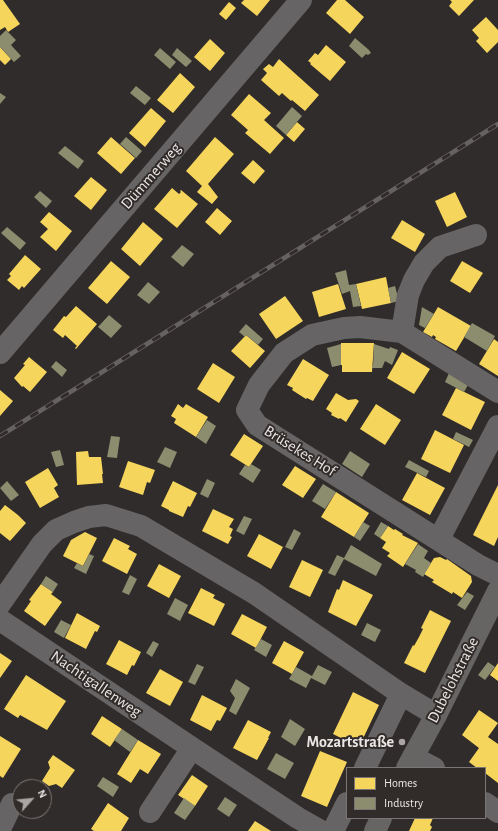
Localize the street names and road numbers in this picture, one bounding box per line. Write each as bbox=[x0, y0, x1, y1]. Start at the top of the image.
street label: Dümmerweg bbox=[117, 139, 185, 213]
street label: Brüsekes Hof bbox=[261, 421, 339, 481]
street label: Dubelohstraße bbox=[423, 634, 483, 726]
street label: Nachtigallenweg bbox=[47, 647, 145, 721]

